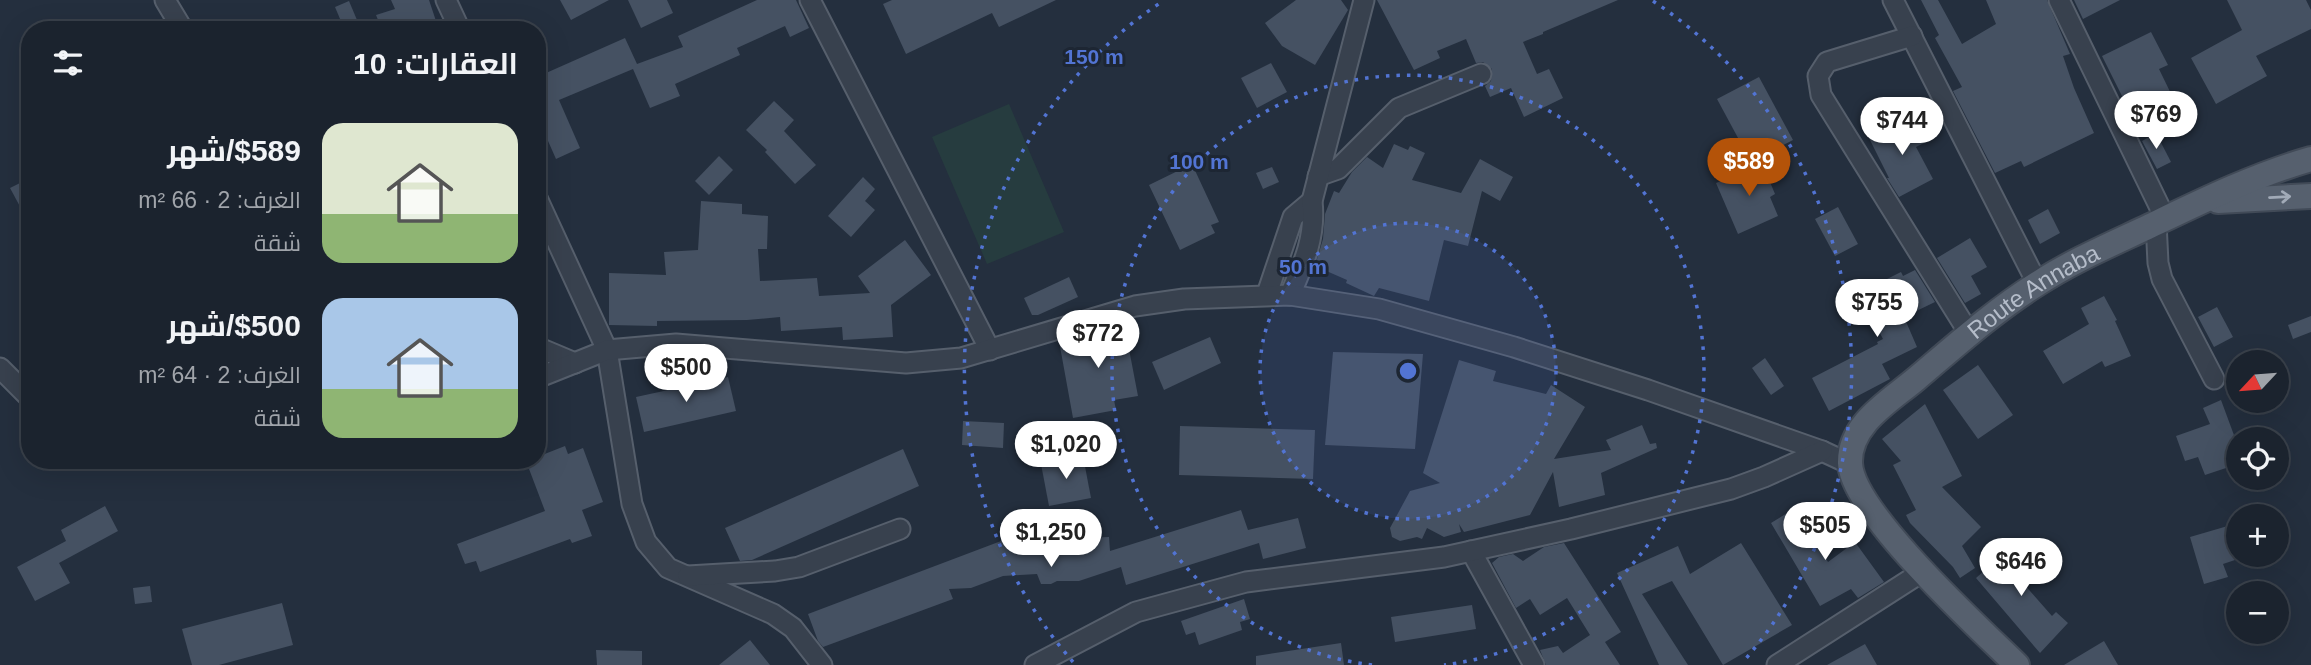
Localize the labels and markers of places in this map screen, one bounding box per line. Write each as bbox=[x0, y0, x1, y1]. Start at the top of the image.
pin: $769 bbox=[2115, 92, 2197, 151]
pin: $744 bbox=[1861, 97, 1943, 157]
pin: $589 bbox=[1708, 138, 1790, 198]
pin: $755 bbox=[1836, 280, 1918, 339]
pin: $772 bbox=[1057, 310, 1139, 370]
pin: $500 bbox=[645, 344, 727, 404]
centre of rings bbox=[1396, 359, 1420, 383]
pin: $1,020 bbox=[1009, 421, 1123, 481]
pin: $505 bbox=[1784, 503, 1866, 562]
pin: $1,250 bbox=[994, 510, 1108, 569]
pin: $646 bbox=[1980, 538, 2062, 598]

